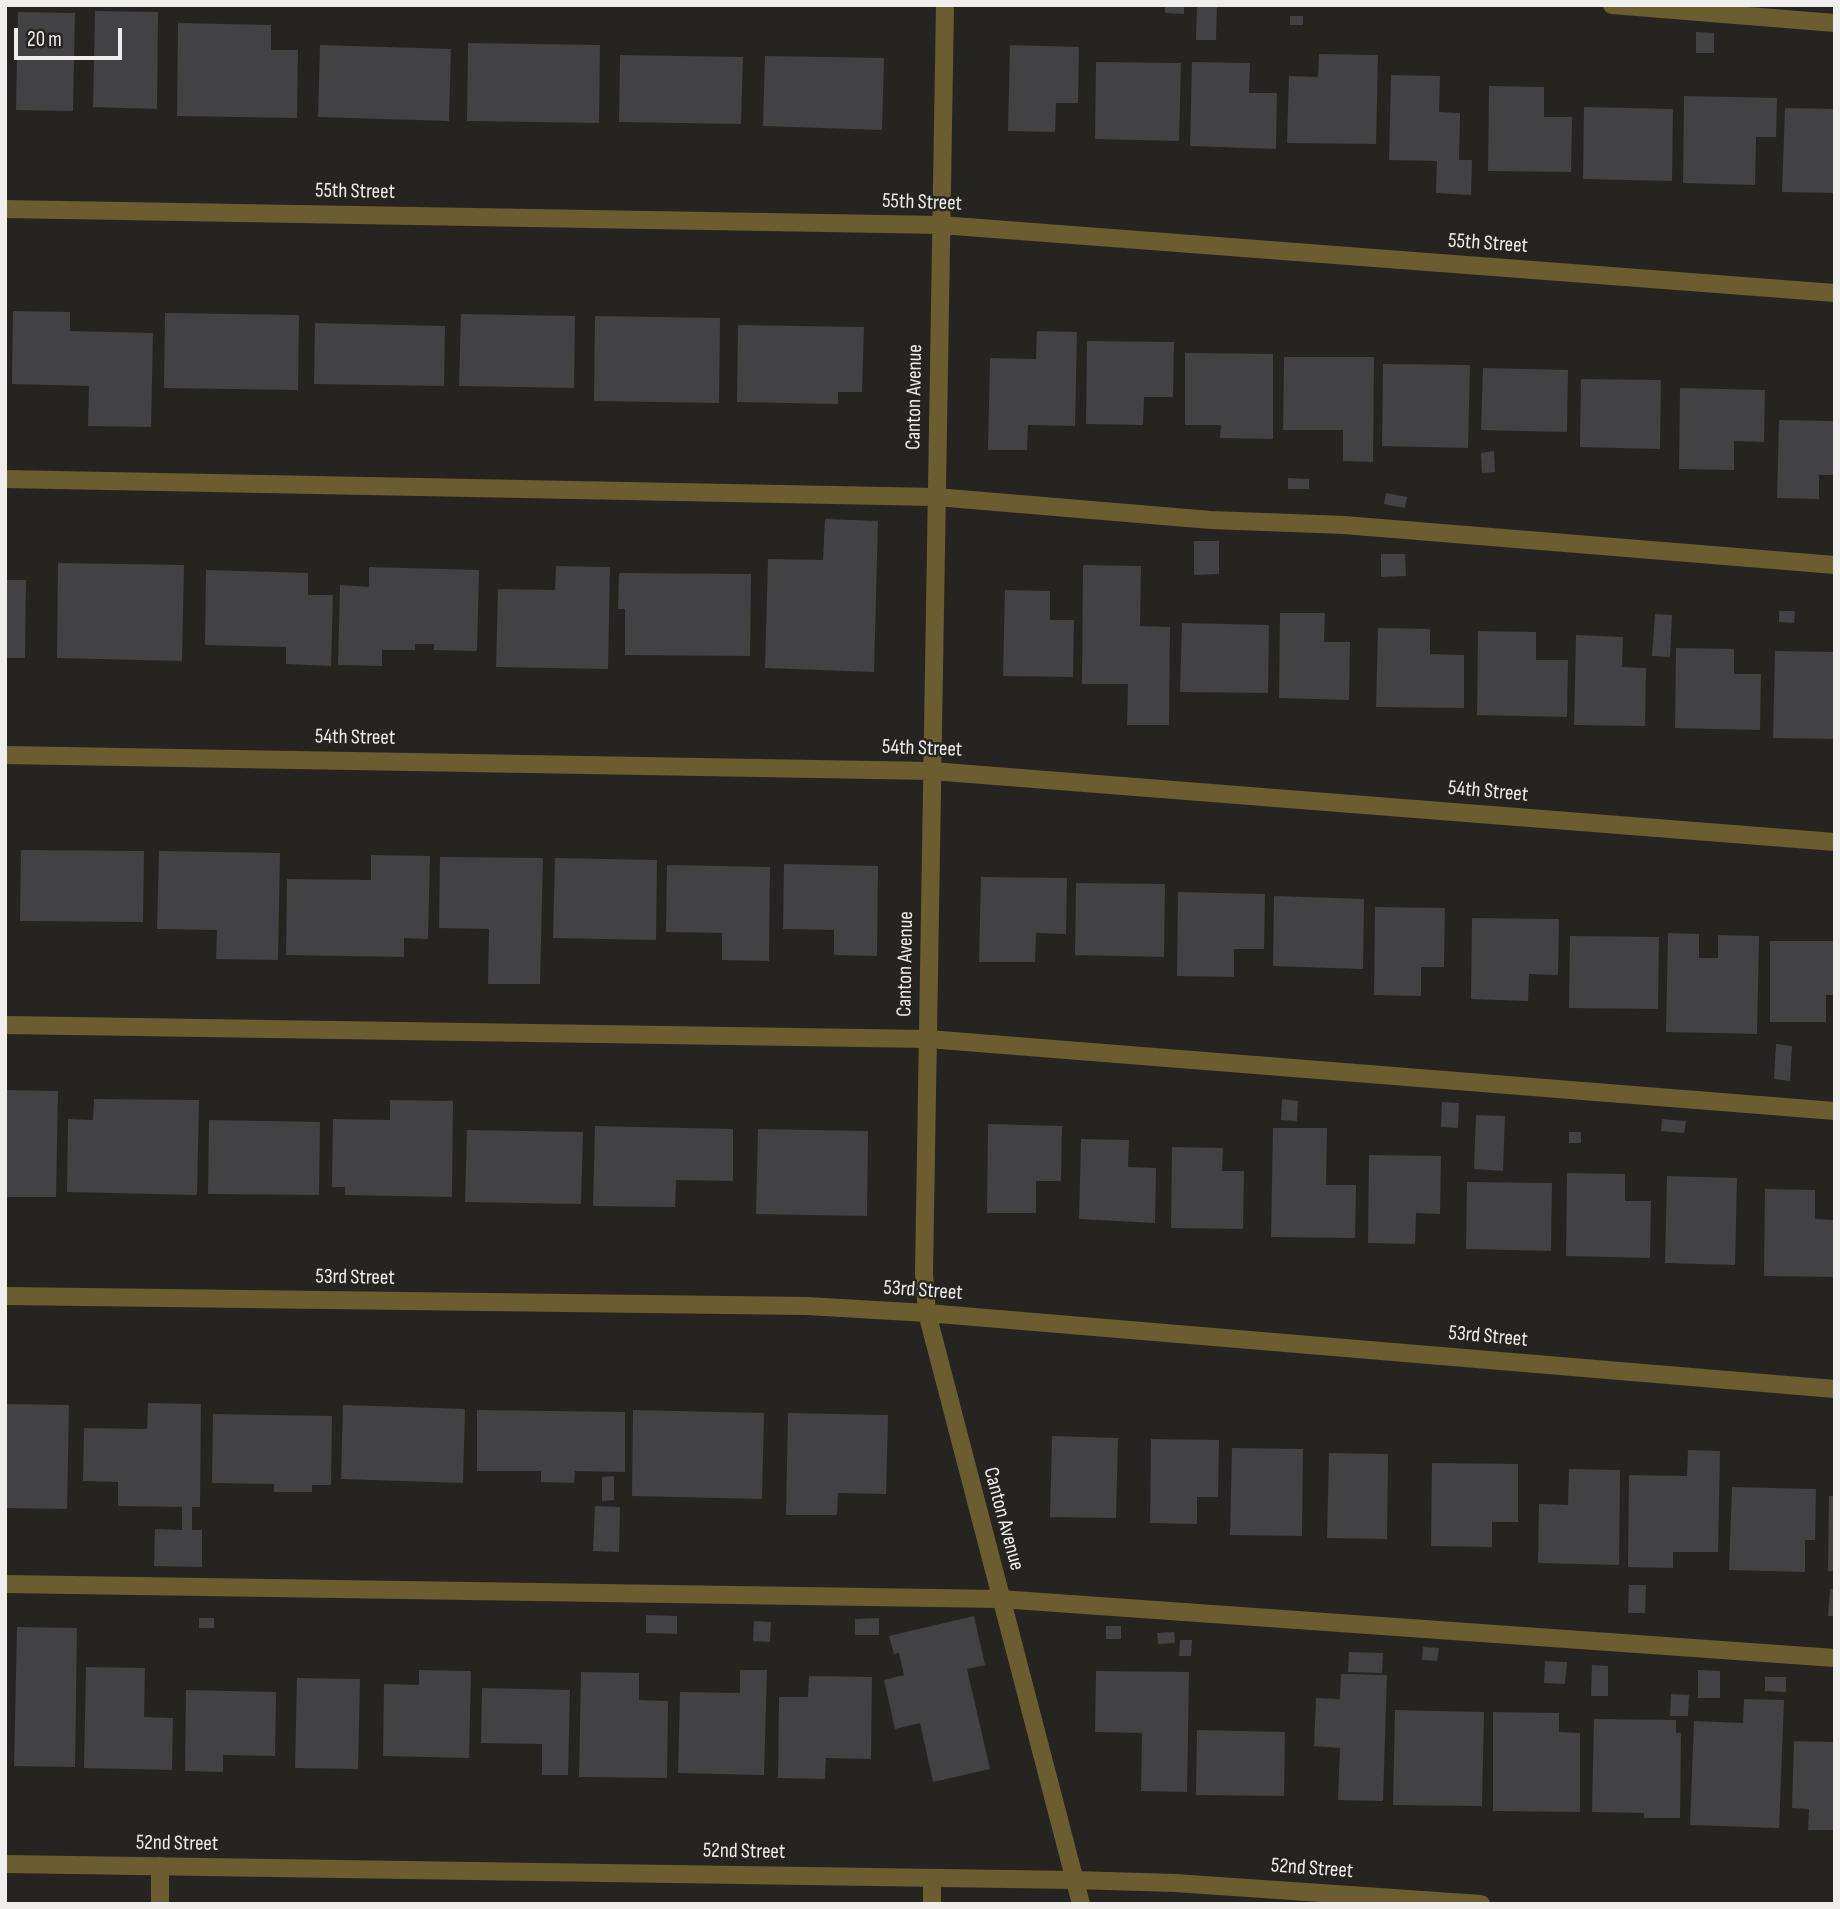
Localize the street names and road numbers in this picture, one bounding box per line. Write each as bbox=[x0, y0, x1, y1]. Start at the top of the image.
street label: 55th Street bbox=[315, 179, 395, 205]
street label: 55th Street bbox=[882, 189, 962, 217]
street label: 55th Street bbox=[1447, 229, 1529, 259]
street label: Canton Avenue bbox=[901, 344, 929, 450]
street label: 54th Street bbox=[315, 725, 395, 751]
street label: 54th Street bbox=[881, 735, 963, 763]
street label: 54th Street bbox=[1447, 776, 1529, 808]
street label: Canton Avenue bbox=[892, 911, 920, 1017]
street label: 53rd Street bbox=[315, 1265, 395, 1291]
street label: 53rd Street bbox=[883, 1276, 963, 1306]
street label: 53rd Street bbox=[1447, 1321, 1529, 1353]
street label: Canton Avenue bbox=[977, 1465, 1029, 1573]
street label: 52nd Street bbox=[136, 1831, 218, 1857]
street label: 52nd Street bbox=[703, 1839, 785, 1865]
street label: 52nd Street bbox=[1270, 1854, 1354, 1884]

